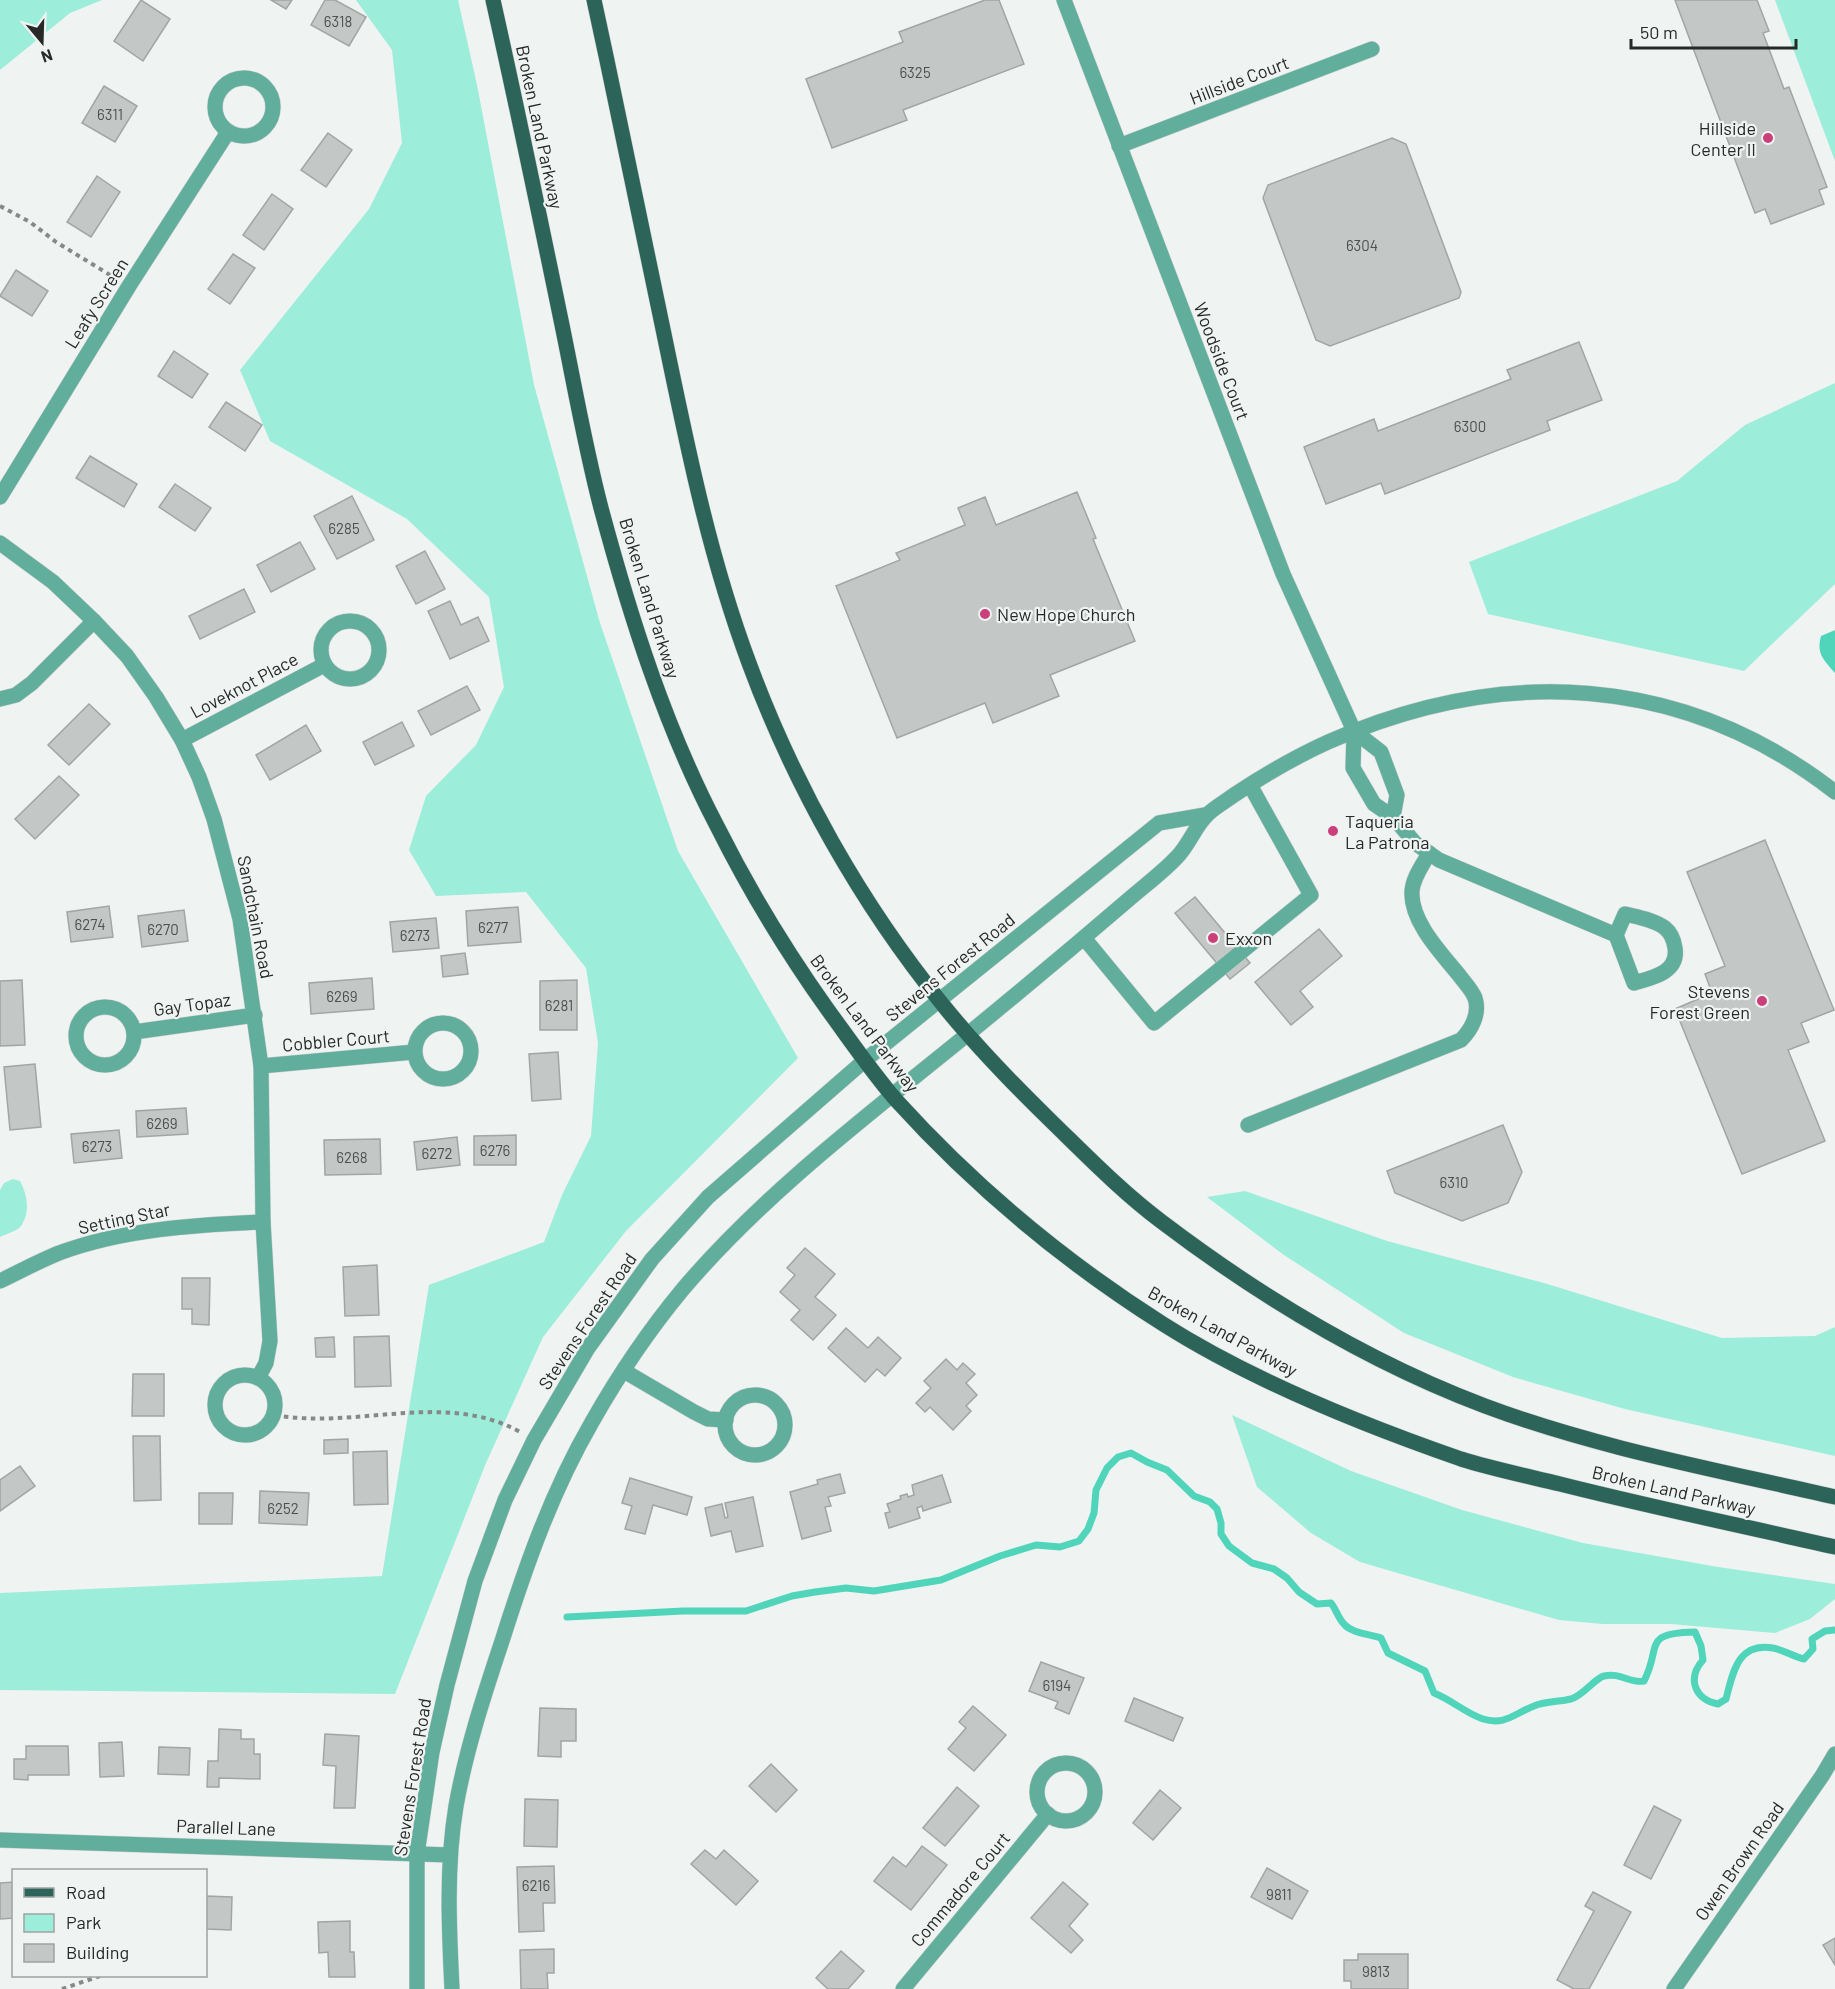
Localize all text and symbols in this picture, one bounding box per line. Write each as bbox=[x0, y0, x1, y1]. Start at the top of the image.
north arrow bbox=[12, 12, 72, 72]
house number: 6318 bbox=[324, 12, 352, 30]
scale bar bbox=[1631, 12, 1796, 50]
text: 50 m bbox=[1640, 21, 1678, 43]
street label: Broken Land Parkway bbox=[512, 43, 568, 211]
text: N bbox=[39, 46, 55, 67]
street label: Hillside Court bbox=[1186, 51, 1292, 109]
house number: 6325 bbox=[899, 63, 931, 81]
house number: 6311 bbox=[97, 105, 123, 123]
place label: Hillside Center II bbox=[1690, 117, 1756, 160]
marker: Hillside Center II bbox=[1761, 131, 1775, 145]
house number: 6304 bbox=[1346, 236, 1378, 254]
street label: Leafy Screen bbox=[60, 254, 132, 352]
street label: Woodside Court bbox=[1189, 299, 1255, 423]
house number: 6300 bbox=[1454, 417, 1486, 435]
street label: Broken Land Parkway bbox=[615, 515, 685, 681]
house number: 6285 bbox=[328, 519, 360, 537]
place label: New Hope Church bbox=[997, 603, 1136, 625]
marker: New Hope Church bbox=[978, 607, 992, 621]
street label: Loveknot Place bbox=[186, 647, 302, 723]
place label: Taqueria La Patrona bbox=[1345, 810, 1429, 853]
marker: Taqueria La Patrona bbox=[1326, 824, 1340, 838]
street label: Sandchain Road bbox=[233, 854, 279, 980]
street label: Stevens Forest Road bbox=[881, 908, 1019, 1026]
house number: 6274 bbox=[74, 915, 106, 933]
house number: 6277 bbox=[478, 918, 508, 936]
house number: 6270 bbox=[147, 920, 179, 938]
house number: 6273 bbox=[400, 926, 430, 944]
place label: Exxon bbox=[1225, 927, 1272, 949]
marker: Exxon bbox=[1206, 931, 1220, 945]
street label: Broken Land Parkway bbox=[806, 950, 924, 1096]
place label: Stevens Forest Green bbox=[1650, 980, 1750, 1023]
house number: 6269 bbox=[326, 987, 358, 1005]
street label: Gay Topaz bbox=[152, 988, 232, 1020]
marker: Stevens Forest Green bbox=[1755, 994, 1769, 1008]
house number: 6281 bbox=[545, 996, 573, 1014]
street label: Cobbler Court bbox=[281, 1024, 391, 1056]
house number: 6269 bbox=[146, 1114, 178, 1132]
house number: 6273 bbox=[82, 1137, 112, 1155]
house number: 6276 bbox=[480, 1141, 510, 1159]
house number: 6272 bbox=[422, 1144, 452, 1162]
house number: 6268 bbox=[336, 1148, 368, 1166]
house number: 6310 bbox=[1439, 1173, 1469, 1191]
street label: Setting Star bbox=[76, 1197, 172, 1238]
street label: Stevens Forest Road bbox=[533, 1249, 641, 1393]
street label: Broken Land Parkway bbox=[1145, 1281, 1301, 1381]
street label: Broken Land Parkway bbox=[1590, 1460, 1758, 1520]
house number: 6252 bbox=[267, 1499, 299, 1517]
house number: 6194 bbox=[1043, 1676, 1071, 1694]
street label: Stevens Forest Road bbox=[389, 1696, 435, 1858]
street label: Owen Brown Road bbox=[1690, 1797, 1788, 1925]
street label: Parallel Lane bbox=[176, 1814, 276, 1840]
street label: Commadore Court bbox=[906, 1827, 1014, 1951]
legend bbox=[12, 1869, 207, 1977]
house number: 6216 bbox=[522, 1876, 550, 1894]
text: Road bbox=[66, 1881, 106, 1903]
house number: 9811 bbox=[1266, 1885, 1292, 1903]
text: Park bbox=[66, 1911, 101, 1933]
text: Building bbox=[66, 1941, 129, 1963]
house number: 9813 bbox=[1362, 1962, 1390, 1980]

